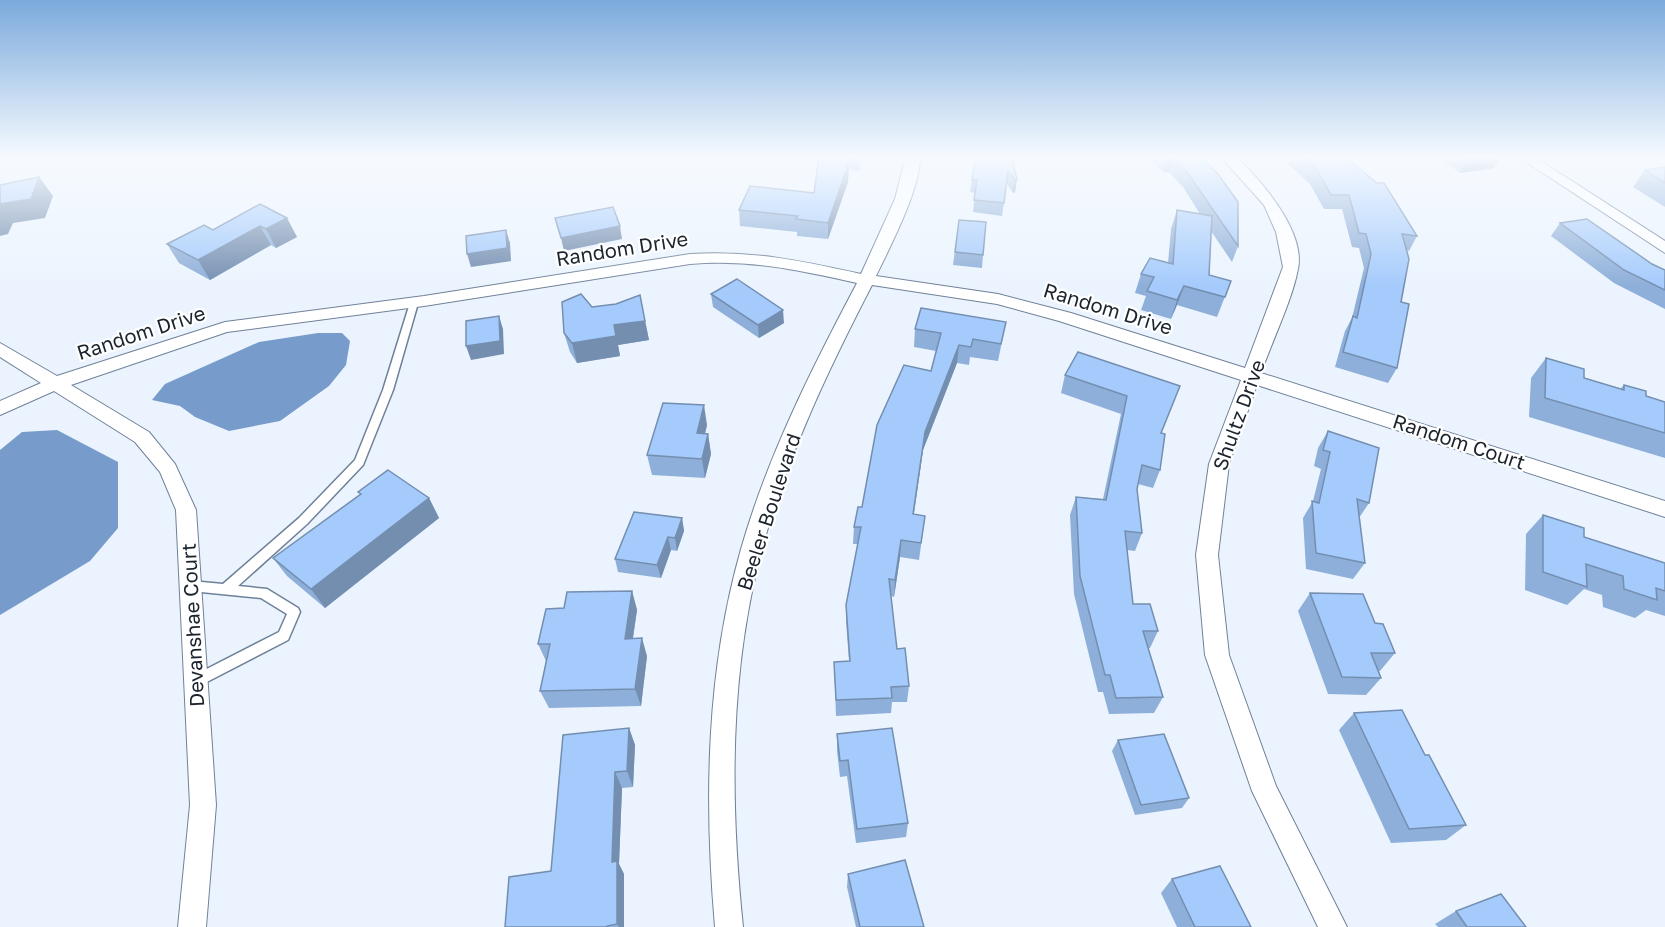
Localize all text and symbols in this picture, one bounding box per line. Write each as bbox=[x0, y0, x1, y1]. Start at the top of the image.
street label: Random Drive bbox=[554, 226, 690, 270]
street label: Random Drive bbox=[1041, 277, 1176, 339]
street label: Random Drive bbox=[73, 300, 208, 364]
street label: Shultz Drive bbox=[1207, 356, 1269, 473]
street label: Random Court bbox=[1390, 408, 1529, 474]
street label: Beeler Boulevard bbox=[731, 430, 805, 593]
street label: Devanshae Court bbox=[176, 542, 208, 708]

